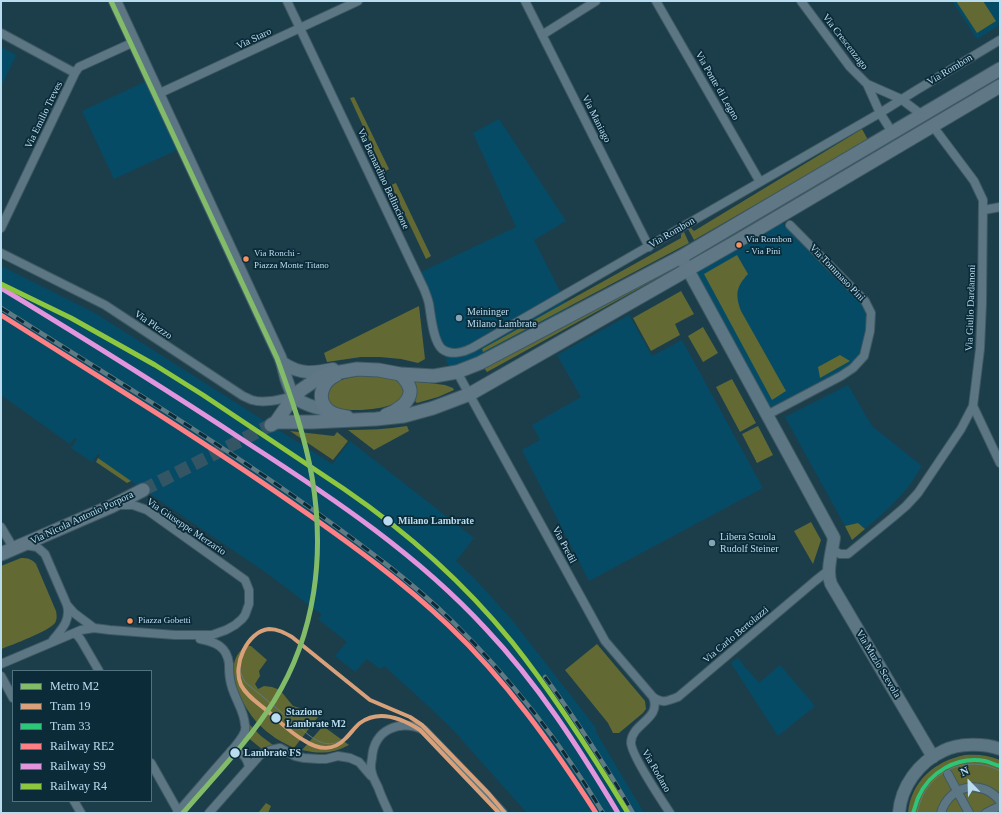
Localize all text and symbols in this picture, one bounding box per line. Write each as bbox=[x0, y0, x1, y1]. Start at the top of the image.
street label: Via Crescenzago bbox=[820, 12, 870, 72]
street label: Via Staro bbox=[234, 26, 274, 52]
street label: Via Ponte di Legno bbox=[692, 49, 742, 123]
street label: Via Rombon bbox=[925, 52, 975, 88]
street label: Via Emilio Treves bbox=[23, 80, 65, 150]
street label: Via Maniago bbox=[579, 93, 613, 145]
street label: Via Bernardino Bellincione bbox=[354, 127, 412, 231]
street label: Via Rombon bbox=[647, 215, 697, 251]
place label: Via Rombon - Via Pini bbox=[746, 235, 792, 256]
marker: Via Rombon - Via Pini bbox=[734, 240, 744, 250]
street label: Via Tommaso Pini bbox=[807, 242, 867, 304]
place label: Via Ronchi - Piazza Monte Titano bbox=[254, 249, 329, 270]
marker: Via Ronchi - Piazza Monte Titano bbox=[241, 254, 251, 264]
street label: Via Giulio Dardanoni bbox=[963, 265, 979, 351]
place label: Meininger Milano Lambrate bbox=[467, 306, 537, 330]
street label: Via Plezzo bbox=[132, 308, 174, 342]
marker: Meininger Milano Lambrate bbox=[454, 313, 464, 323]
street label: Via Nicola Antonio Porpora bbox=[29, 489, 135, 547]
street label: Via Giuseppe Merzario bbox=[144, 496, 228, 558]
marker: Milano Lambrate bbox=[381, 514, 395, 528]
place label: Milano Lambrate bbox=[398, 515, 474, 527]
street label: Via Predil bbox=[549, 524, 579, 566]
place label: Libera Scuola Rudolf Steiner bbox=[720, 531, 779, 554]
marker: Libera Scuola Rudolf Steiner bbox=[707, 538, 717, 548]
street label: Via Carlo Bertolazzi bbox=[701, 604, 771, 666]
marker: Piazza Gobetti bbox=[125, 616, 135, 626]
place label: Piazza Gobetti bbox=[138, 616, 191, 626]
street label: Via Muzio Scevola bbox=[853, 628, 903, 700]
legend bbox=[12, 670, 152, 802]
text: Metro M2 bbox=[50, 679, 99, 693]
text: Tram 19 bbox=[50, 699, 91, 713]
place label: Stazione Lambrate M2 bbox=[286, 706, 346, 730]
marker: Stazione Lambrate M2 bbox=[269, 711, 283, 725]
text: Tram 33 bbox=[50, 719, 91, 733]
text: Railway RE2 bbox=[50, 739, 114, 753]
marker: Lambrate FS bbox=[228, 746, 242, 760]
place label: Lambrate FS bbox=[244, 747, 301, 759]
street label: Via Rodano bbox=[639, 747, 673, 795]
text: Railway S9 bbox=[50, 759, 106, 773]
north arrow bbox=[949, 762, 989, 802]
text: N bbox=[958, 764, 970, 778]
text: Railway R4 bbox=[50, 779, 107, 793]

